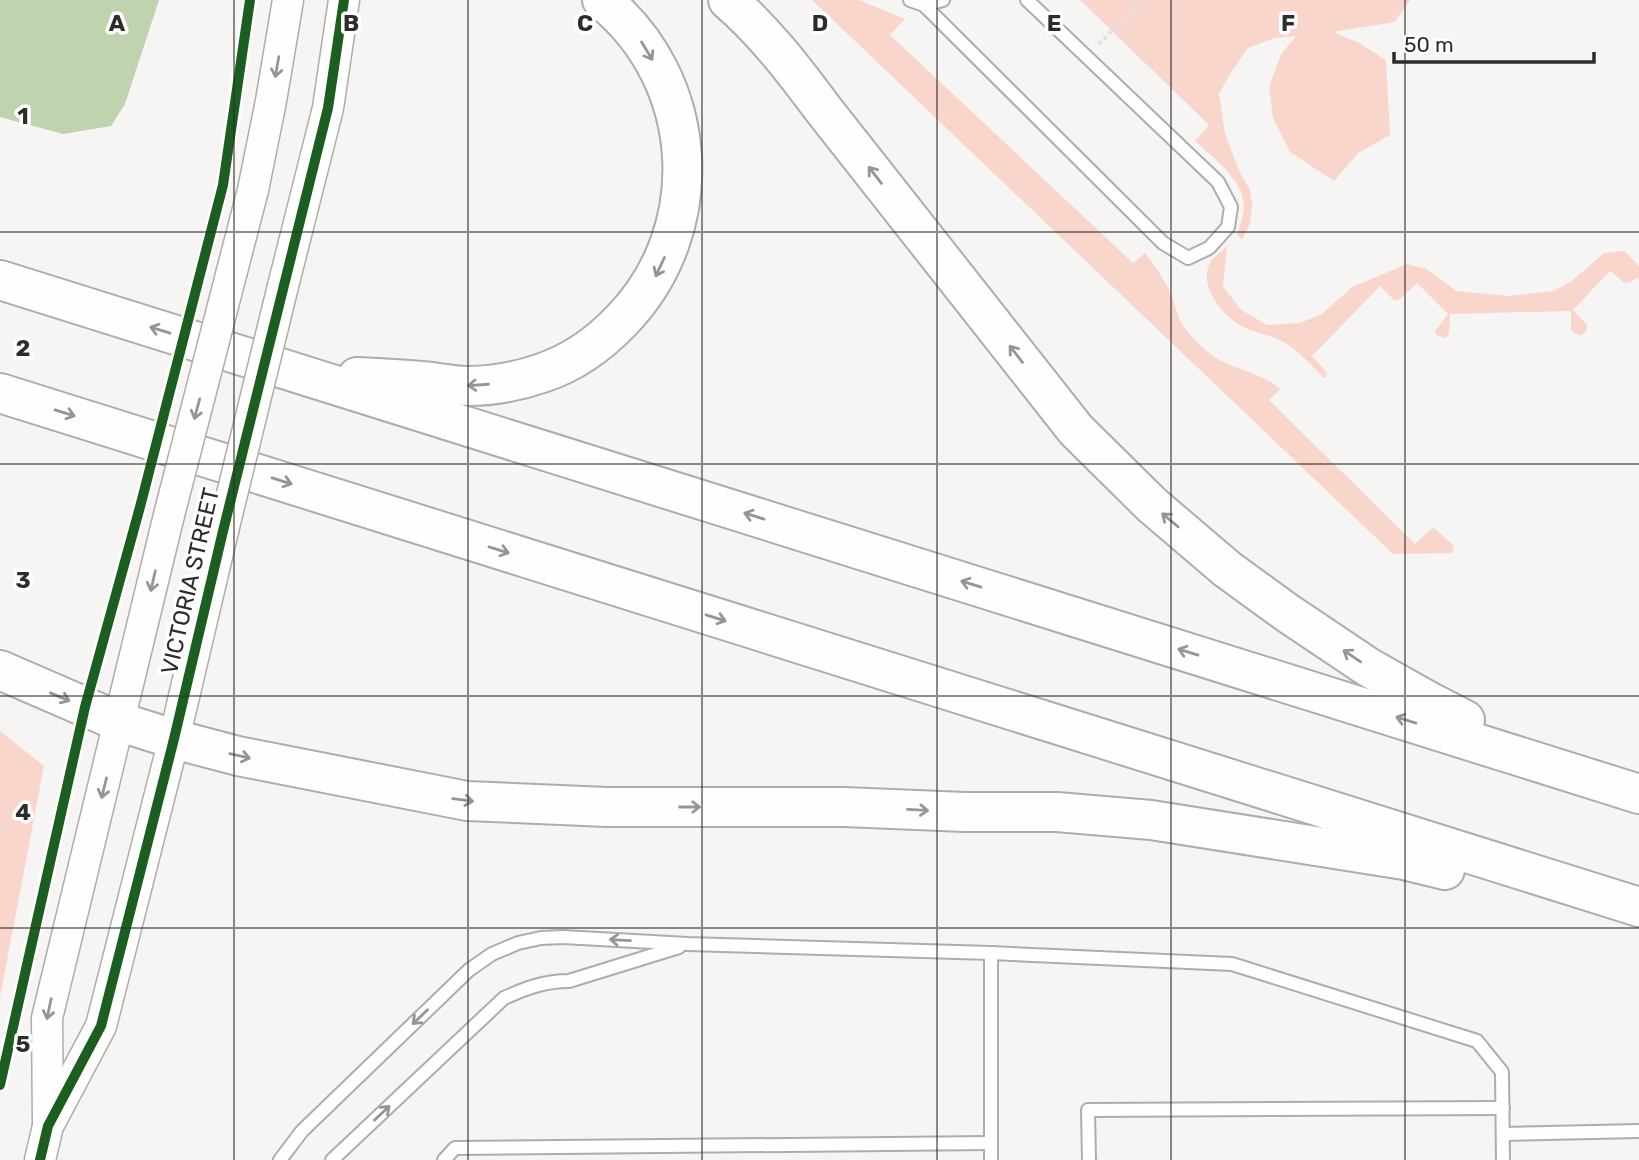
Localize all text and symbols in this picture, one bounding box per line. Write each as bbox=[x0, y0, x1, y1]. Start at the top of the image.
text: A bbox=[109, 9, 126, 37]
text: B bbox=[343, 9, 359, 37]
text: C bbox=[577, 9, 593, 37]
text: D bbox=[812, 9, 828, 37]
text: E bbox=[1047, 9, 1061, 37]
text: F bbox=[1281, 9, 1295, 37]
scale bar bbox=[1394, 21, 1594, 65]
text: 50 m bbox=[1404, 32, 1454, 57]
one-way arrow bbox=[640, 40, 654, 60]
one-way arrow bbox=[269, 55, 283, 78]
text: 1 bbox=[17, 102, 29, 130]
one-way arrow bbox=[868, 167, 883, 185]
one-way arrow bbox=[653, 256, 666, 277]
one-way arrow bbox=[150, 323, 172, 336]
text: 2 bbox=[16, 334, 30, 362]
one-way arrow bbox=[1009, 345, 1024, 364]
one-way arrow bbox=[468, 379, 490, 392]
one-way arrow bbox=[190, 397, 203, 419]
one-way arrow bbox=[54, 408, 76, 421]
one-way arrow bbox=[271, 476, 293, 489]
street label: VICTORIA STREET bbox=[155, 485, 225, 677]
one-way arrow bbox=[743, 509, 765, 522]
one-way arrow bbox=[1162, 512, 1180, 528]
one-way arrow bbox=[488, 544, 510, 557]
text: 3 bbox=[15, 566, 31, 594]
one-way arrow bbox=[146, 569, 160, 592]
one-way arrow bbox=[961, 577, 983, 589]
one-way arrow bbox=[705, 612, 727, 625]
one-way arrow bbox=[1178, 644, 1200, 657]
one-way arrow bbox=[1343, 649, 1363, 663]
one-way arrow bbox=[48, 691, 70, 704]
one-way arrow bbox=[1395, 712, 1417, 725]
one-way arrow bbox=[228, 750, 251, 763]
one-way arrow bbox=[97, 776, 110, 799]
one-way arrow bbox=[451, 794, 474, 807]
text: 4 bbox=[15, 798, 31, 826]
one-way arrow bbox=[679, 800, 702, 814]
one-way arrow bbox=[906, 803, 929, 816]
one-way arrow bbox=[609, 934, 632, 947]
one-way arrow bbox=[42, 997, 56, 1020]
one-way arrow bbox=[411, 1009, 428, 1026]
text: 5 bbox=[16, 1030, 31, 1058]
one-way arrow bbox=[373, 1105, 390, 1122]

